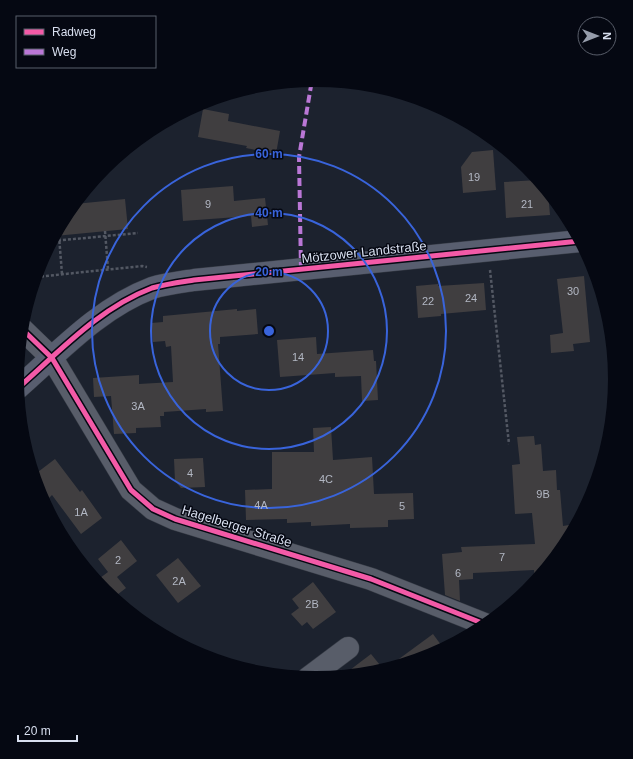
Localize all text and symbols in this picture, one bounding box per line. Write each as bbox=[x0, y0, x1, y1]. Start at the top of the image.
legend bbox=[16, 16, 156, 68]
north arrow bbox=[577, 16, 617, 56]
text: Radweg bbox=[52, 25, 96, 39]
text: N bbox=[601, 32, 613, 40]
text: Weg bbox=[52, 45, 76, 59]
text: 60 m bbox=[255, 147, 283, 161]
house number: 19 bbox=[468, 171, 480, 183]
house number: 9 bbox=[205, 198, 211, 210]
house number: 21 bbox=[521, 198, 533, 210]
text: 40 m bbox=[255, 206, 283, 220]
street label: Mötzower Landstraße bbox=[301, 238, 427, 266]
text: 20 m bbox=[255, 265, 283, 279]
house number: 30 bbox=[567, 285, 579, 297]
house number: 24 bbox=[465, 292, 477, 304]
house number: 22 bbox=[422, 295, 434, 307]
centre of rings bbox=[262, 324, 276, 338]
house number: 14 bbox=[292, 351, 304, 363]
house number: 3A bbox=[131, 400, 145, 412]
house number: 4 bbox=[187, 467, 193, 479]
house number: 4C bbox=[319, 473, 333, 485]
house number: 9B bbox=[536, 488, 550, 500]
house number: 4A bbox=[254, 499, 268, 511]
house number: 5 bbox=[399, 500, 405, 512]
street label: Hagelberger Straße bbox=[180, 502, 294, 550]
house number: 1A bbox=[74, 506, 88, 518]
house number: 7 bbox=[499, 551, 505, 563]
house number: 2 bbox=[115, 554, 121, 566]
house number: 6 bbox=[455, 567, 461, 579]
house number: 2A bbox=[172, 575, 186, 587]
house number: 2B bbox=[305, 598, 319, 610]
scale bar bbox=[18, 717, 77, 743]
text: 20 m bbox=[24, 724, 51, 738]

